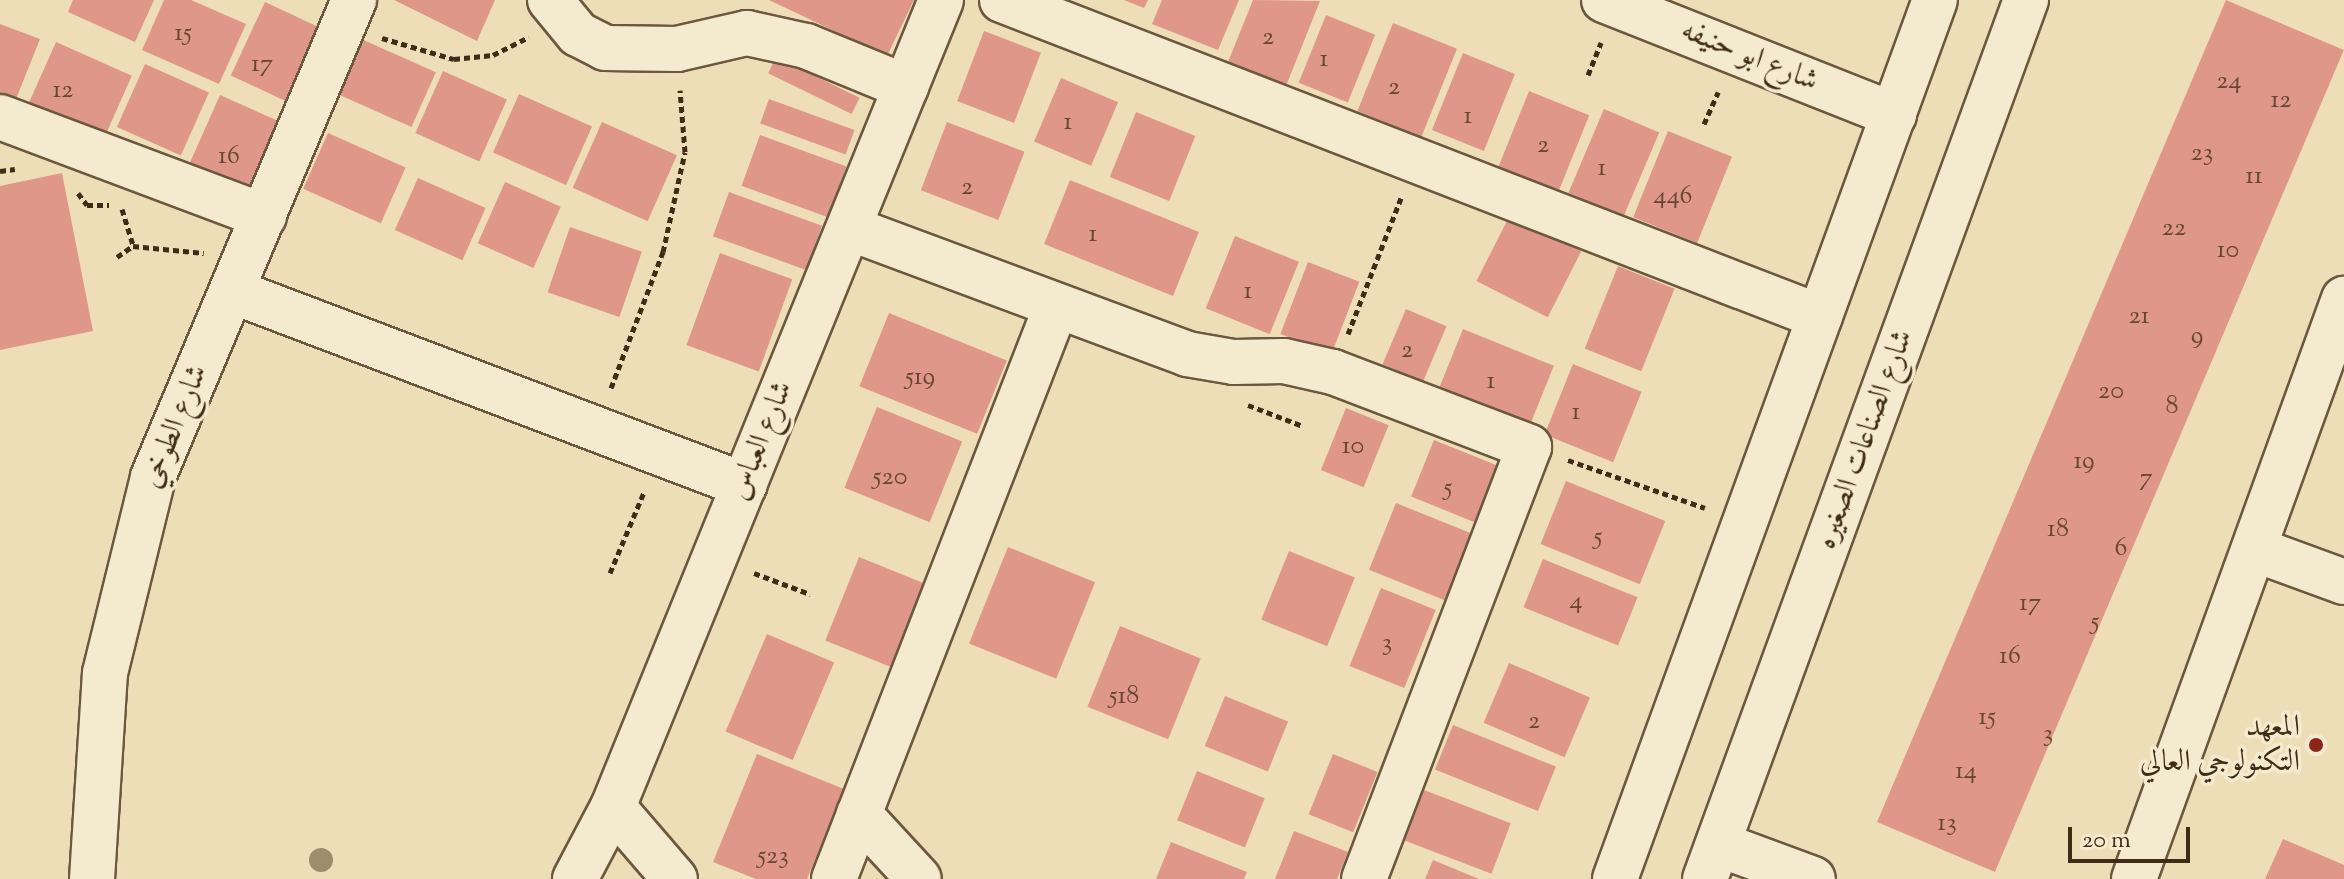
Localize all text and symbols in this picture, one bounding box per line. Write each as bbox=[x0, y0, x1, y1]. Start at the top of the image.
street label: شارع ابو حنيفه bbox=[1675, 13, 1823, 101]
house number: 15 bbox=[174, 18, 192, 50]
house number: 2 bbox=[1262, 22, 1274, 54]
house number: 1 bbox=[1320, 44, 1328, 76]
house number: 17 bbox=[251, 49, 273, 81]
house number: 24 bbox=[2216, 66, 2242, 98]
house number: 2 bbox=[1388, 72, 1400, 104]
house number: 12 bbox=[52, 75, 74, 107]
house number: 12 bbox=[2270, 85, 2292, 117]
house number: 1 bbox=[1464, 101, 1472, 133]
house number: 1 bbox=[1064, 107, 1072, 139]
house number: 2 bbox=[1537, 130, 1549, 162]
house number: 23 bbox=[2191, 138, 2213, 170]
house number: 16 bbox=[218, 141, 240, 173]
house number: 1 bbox=[1598, 153, 1606, 185]
house number: 11 bbox=[2245, 161, 2263, 193]
house number: 2 bbox=[961, 172, 973, 204]
house number: 446 bbox=[1654, 181, 1692, 213]
house number: 22 bbox=[2162, 213, 2186, 245]
house number: 1 bbox=[1089, 219, 1097, 251]
house number: 10 bbox=[2217, 235, 2239, 267]
house number: 1 bbox=[1244, 276, 1252, 308]
house number: 21 bbox=[2128, 301, 2150, 333]
house number: 9 bbox=[2191, 321, 2203, 353]
street label: شارع الصناعات الصغيره bbox=[1810, 325, 1922, 555]
house number: 2 bbox=[1401, 335, 1413, 367]
street label: شارع الطوخي bbox=[135, 360, 217, 494]
house number: 519 bbox=[905, 362, 935, 394]
house number: 1 bbox=[1487, 366, 1495, 398]
street label: شارع العباس bbox=[722, 376, 802, 506]
house number: 20 bbox=[2098, 376, 2124, 408]
house number: 8 bbox=[2166, 391, 2178, 423]
house number: 1 bbox=[1572, 397, 1580, 429]
house number: 10 bbox=[1342, 431, 1364, 463]
house number: 19 bbox=[2073, 446, 2095, 478]
house number: 520 bbox=[873, 462, 907, 494]
house number: 7 bbox=[2139, 463, 2153, 495]
house number: 5 bbox=[1444, 473, 1452, 505]
house number: 18 bbox=[2047, 514, 2069, 546]
house number: 5 bbox=[1594, 522, 1602, 554]
house number: 6 bbox=[2115, 533, 2127, 565]
house number: 4 bbox=[1569, 586, 1583, 618]
house number: 17 bbox=[2019, 588, 2041, 620]
house number: 5 bbox=[2091, 607, 2099, 639]
house number: 3 bbox=[1382, 628, 1392, 660]
house number: 16 bbox=[1999, 641, 2021, 673]
house number: 518 bbox=[1109, 681, 1139, 713]
house number: 15 bbox=[1978, 702, 1996, 734]
house number: 2 bbox=[1528, 706, 1540, 738]
place label: المعهد التكنولوجي العالي bbox=[2140, 710, 2300, 780]
house number: 3 bbox=[2043, 719, 2053, 751]
marker: المعهد التكنولوجي العالي bbox=[2307, 736, 2325, 754]
house number: 14 bbox=[1955, 756, 1977, 788]
house number: 13 bbox=[1937, 808, 1957, 840]
scale bar bbox=[2072, 811, 2194, 861]
text: 20 m bbox=[2082, 824, 2131, 858]
house number: 523 bbox=[757, 841, 789, 873]

